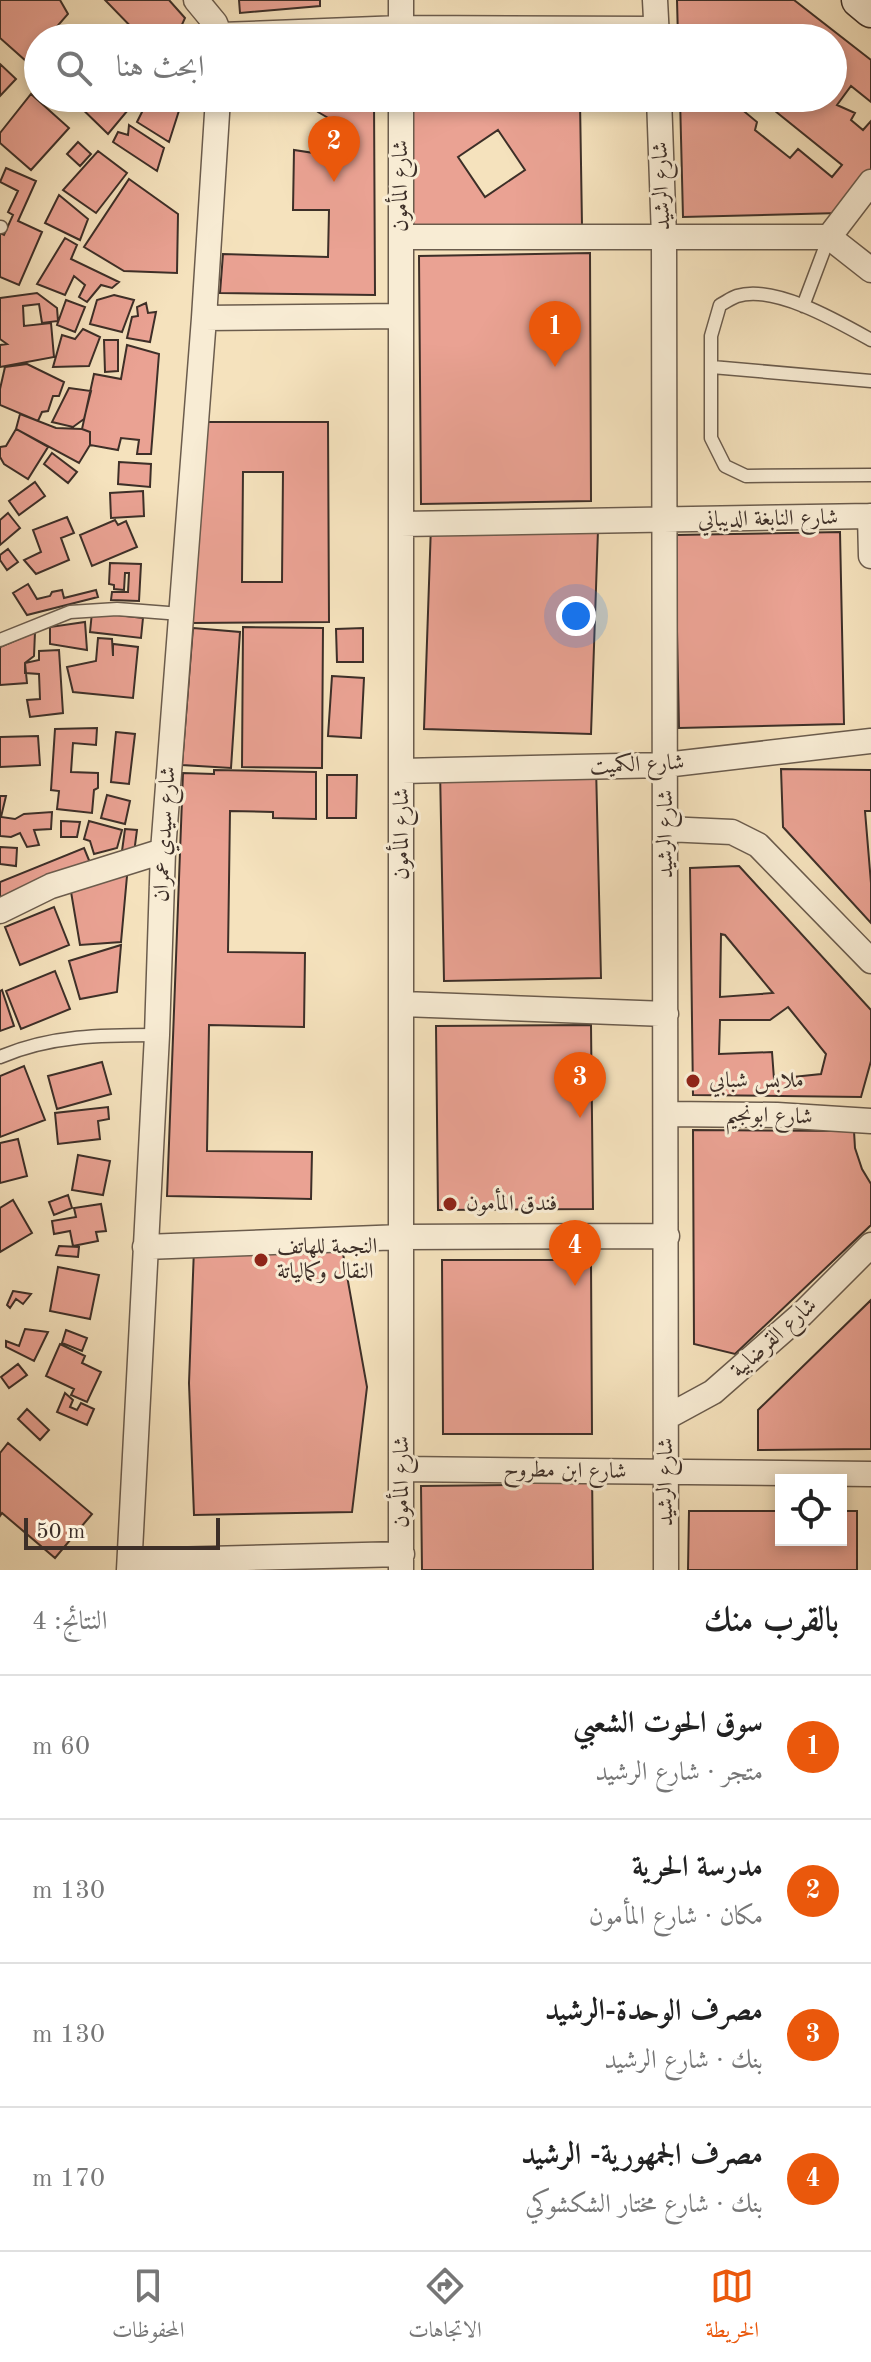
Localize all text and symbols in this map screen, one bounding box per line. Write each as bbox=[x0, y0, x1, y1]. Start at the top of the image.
search box bbox=[24, 24, 847, 112]
icon: search bbox=[52, 46, 96, 90]
text: ابحث هنا bbox=[116, 53, 204, 83]
pin: 2 bbox=[308, 116, 360, 182]
street label: شارع المأمون bbox=[384, 140, 418, 232]
street label: شارع الرشيد bbox=[649, 141, 681, 231]
pin: 1 bbox=[529, 301, 581, 367]
street label: شارع النابغة الديباني bbox=[698, 507, 838, 537]
your location bbox=[556, 596, 596, 636]
street label: شارع الكميت bbox=[589, 750, 685, 784]
street label: شارع سيدي عمران bbox=[150, 766, 186, 903]
street label: شارع المأمون bbox=[385, 788, 419, 880]
street label: شارع الرشيد bbox=[655, 790, 683, 878]
pin: 3 bbox=[554, 1052, 606, 1118]
place label: ملابس شبابي bbox=[709, 1070, 804, 1098]
marker: ملابس شبابي bbox=[684, 1072, 702, 1090]
street label: شارع ابونجيم bbox=[725, 1103, 813, 1138]
place label: فندق المأمون bbox=[466, 1187, 557, 1216]
marker: فندق المأمون bbox=[441, 1195, 459, 1213]
pin: 4 bbox=[549, 1220, 601, 1286]
place label: النجمة للهاتف النقال وكمالياتة bbox=[277, 1236, 377, 1284]
marker: النجمة للهاتف النقال وكمالياتة bbox=[252, 1251, 270, 1269]
street label: شارع القرضابية bbox=[727, 1294, 825, 1386]
street label: شارع المأمون bbox=[385, 1436, 419, 1528]
street label: شارع الرشيد bbox=[655, 1438, 683, 1526]
street label: شارع ابن مطروح bbox=[503, 1459, 627, 1490]
map controls bbox=[775, 1474, 847, 1546]
button: locate bbox=[775, 1474, 847, 1546]
scale bar bbox=[24, 1514, 220, 1550]
text: 50 m bbox=[36, 1521, 85, 1543]
text: بالقرب منك bbox=[704, 1604, 839, 1638]
text: النتائج: 4 bbox=[32, 1609, 107, 1635]
text: سوق الحوت الشعبي bbox=[573, 1709, 763, 1739]
text: 60 m bbox=[32, 1734, 90, 1760]
text: 1 bbox=[805, 1734, 821, 1760]
text: متجر · شارع الرشيد bbox=[595, 1760, 763, 1786]
text: مدرسة الحرية bbox=[632, 1853, 763, 1883]
text: 130 m bbox=[32, 1878, 105, 1904]
text: 2 bbox=[805, 1878, 821, 1904]
text: مكان · شارع المأمون bbox=[589, 1904, 763, 1930]
text: مصرف الوحدة-الرشيد bbox=[545, 1997, 763, 2027]
text: 130 m bbox=[32, 2022, 105, 2048]
text: 3 bbox=[805, 2022, 821, 2048]
text: بنك · شارع الرشيد bbox=[604, 2048, 763, 2074]
text: مصرف الجمهورية- الرشيد bbox=[521, 2141, 763, 2171]
text: 170 m bbox=[32, 2166, 105, 2192]
text: 4 bbox=[805, 2166, 821, 2192]
text: بنك · شارع مختار الشكشوكي bbox=[525, 2192, 763, 2218]
tab: المحفوظات bbox=[112, 2264, 184, 2351]
tab: الاتجاهات bbox=[408, 2264, 482, 2351]
tab: الخريطة bbox=[706, 2264, 759, 2351]

